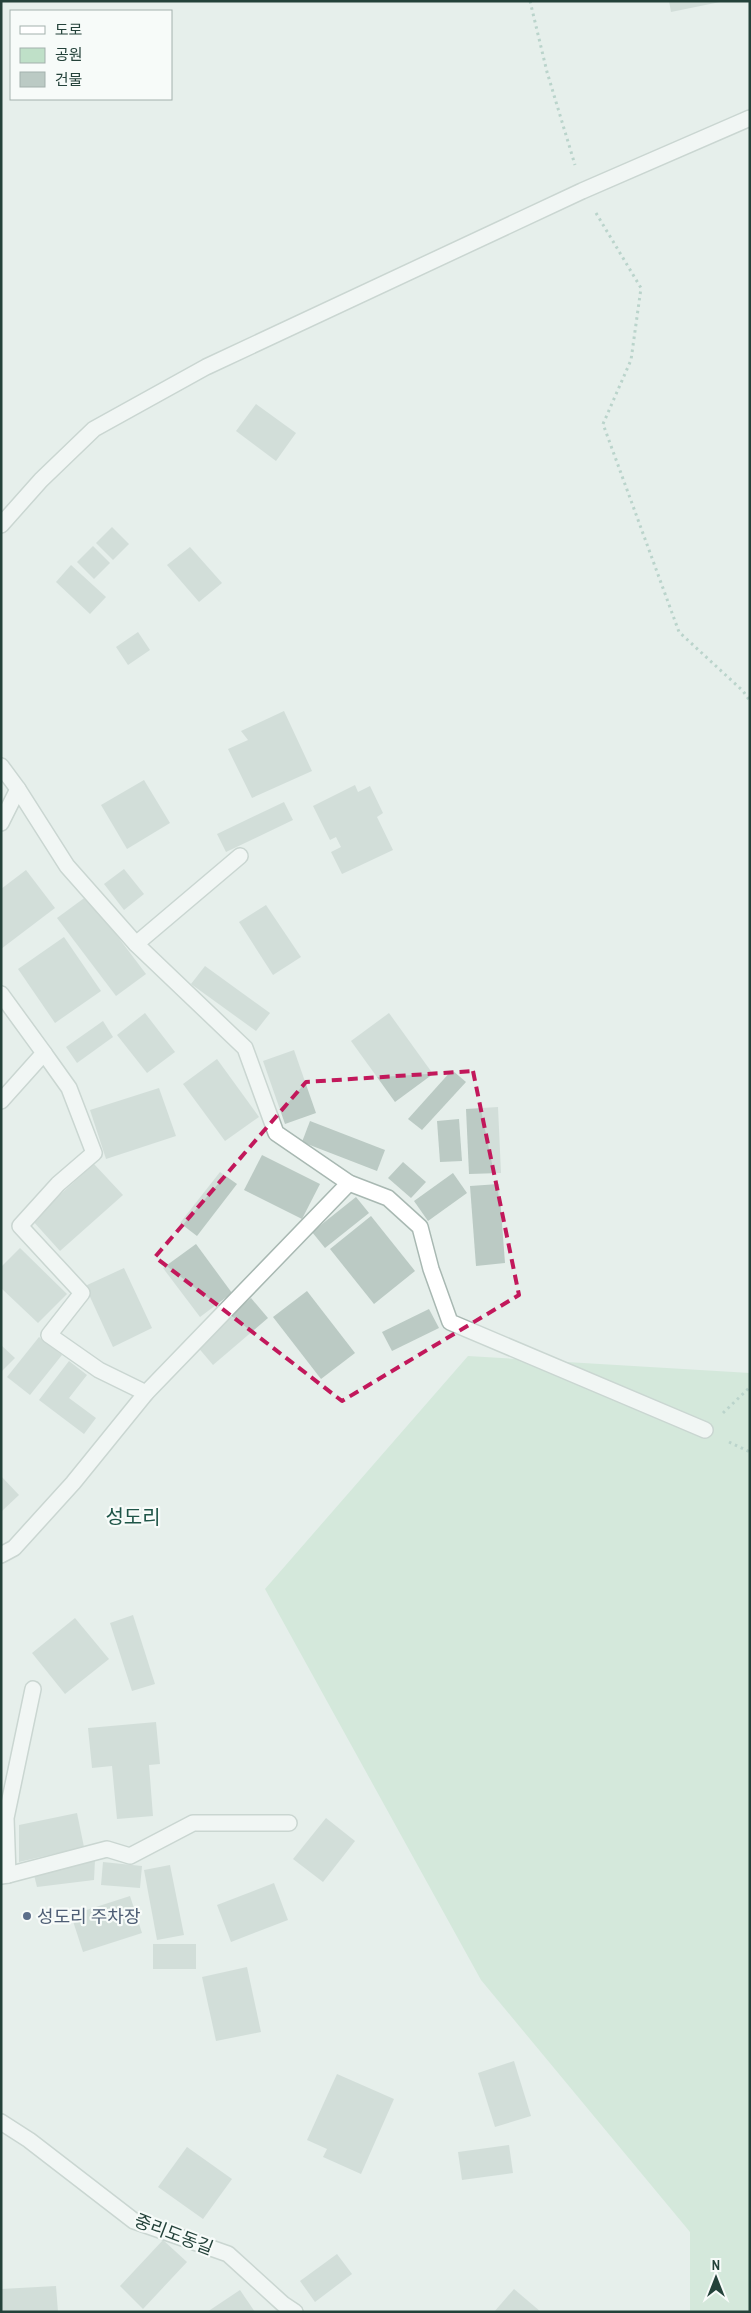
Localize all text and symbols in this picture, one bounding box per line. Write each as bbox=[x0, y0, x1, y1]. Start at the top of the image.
legend bbox=[10, 10, 172, 100]
text: 도로 bbox=[55, 19, 83, 40]
text: 공원 bbox=[55, 44, 83, 65]
text: 건물 bbox=[55, 69, 83, 90]
district label: 성도리 bbox=[105, 1503, 161, 1530]
place label: 성도리 주차장 bbox=[37, 1904, 140, 1929]
marker: 성도리 주차장 bbox=[21, 1910, 33, 1922]
street label: 중리도동길 bbox=[131, 2207, 217, 2261]
north arrow bbox=[691, 2253, 741, 2303]
text: N bbox=[712, 2256, 720, 2274]

